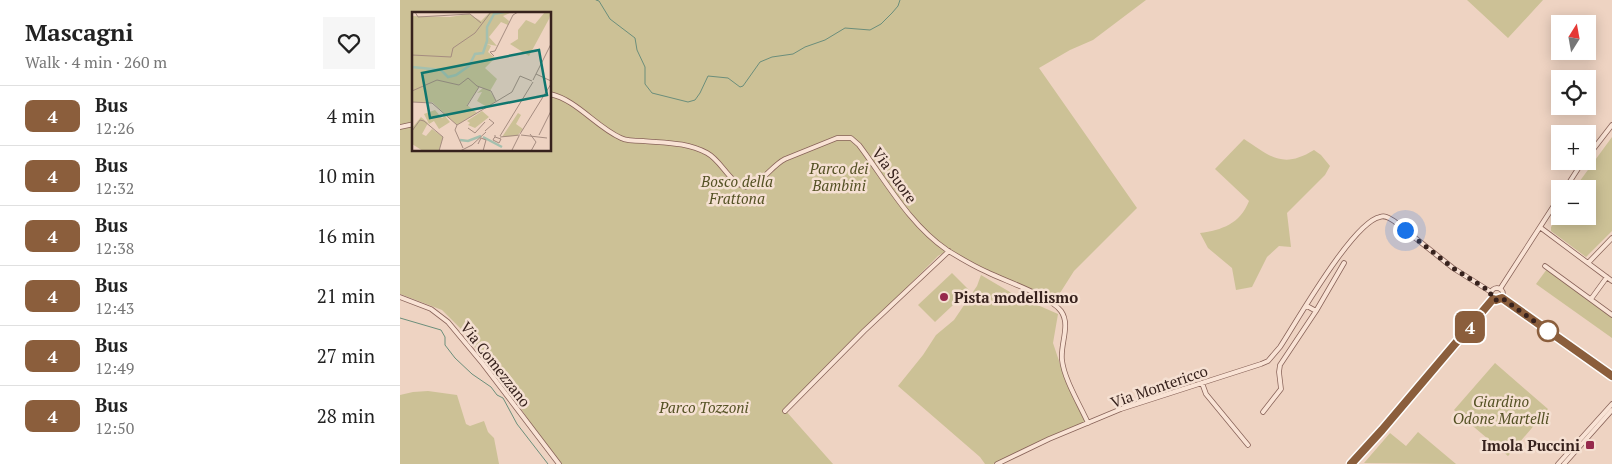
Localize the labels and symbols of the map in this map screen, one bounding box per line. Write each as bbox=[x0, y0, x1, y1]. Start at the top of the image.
inset map bbox=[412, 12, 551, 151]
north arrow bbox=[1551, 15, 1596, 60]
street label: Via Suore bbox=[868, 143, 922, 207]
park label: Parco dei Bambini bbox=[808, 158, 869, 195]
park label: Bosco della Frattona bbox=[700, 171, 773, 208]
your location bbox=[1393, 218, 1418, 243]
place label: Pista modellismo bbox=[954, 287, 1078, 307]
marker: Pista modellismo bbox=[938, 291, 950, 303]
line badge: 4 bbox=[1454, 311, 1486, 343]
street label: Via Comezzano bbox=[456, 317, 536, 411]
unlabelled marker bbox=[1537, 320, 1559, 342]
street label: Via Montericco bbox=[1108, 360, 1210, 412]
park label: Giardino Odone Martelli bbox=[1453, 391, 1550, 428]
park label: Parco Tozzoni bbox=[658, 397, 750, 417]
place label: Imola Puccini bbox=[1482, 435, 1580, 455]
marker: Imola Puccini bbox=[1584, 439, 1596, 451]

